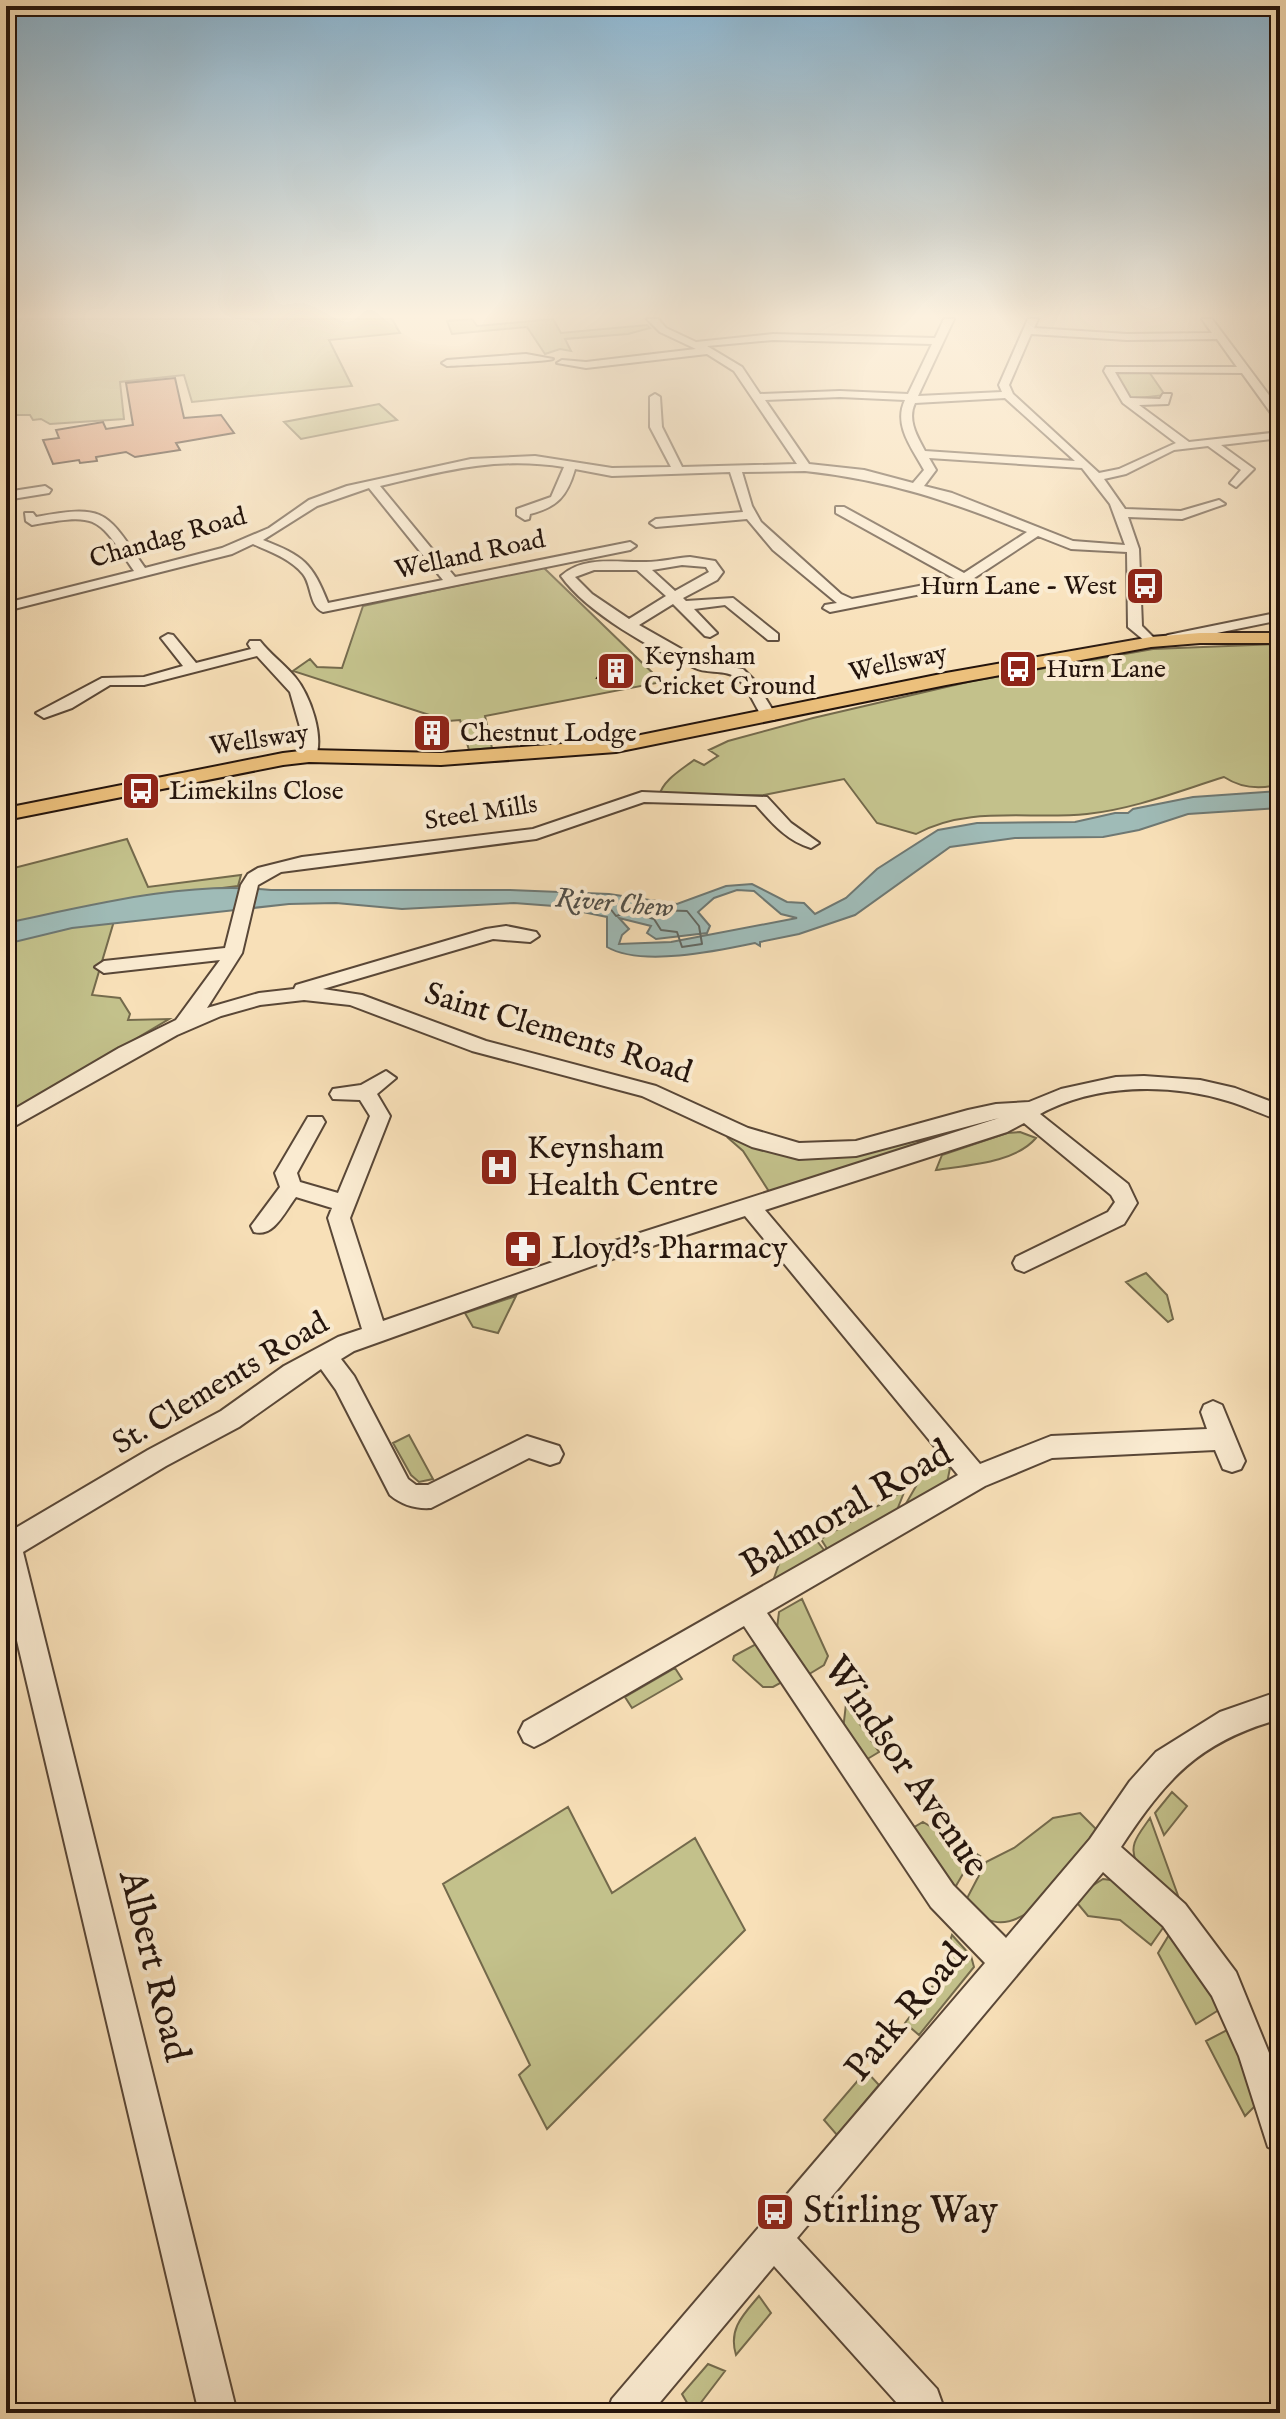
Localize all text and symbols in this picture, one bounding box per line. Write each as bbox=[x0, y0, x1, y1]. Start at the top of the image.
street label: Chandag Road bbox=[86, 500, 250, 576]
street label: Welland Road bbox=[392, 523, 548, 587]
bus stop icon: Hurn Lane - West bbox=[1124, 565, 1166, 607]
place label: Hurn Lane - West bbox=[920, 570, 1117, 603]
street label: Wellsway bbox=[846, 636, 950, 690]
place label: Keynsham Cricket Ground bbox=[644, 640, 816, 703]
bus stop icon: Hurn Lane bbox=[997, 648, 1039, 690]
building icon: Keynsham Cricket Ground bbox=[595, 650, 637, 692]
place label: Hurn Lane bbox=[1046, 653, 1166, 686]
building icon: Chestnut Lodge bbox=[411, 712, 453, 754]
street label: Wellsway bbox=[207, 717, 311, 763]
place label: Chestnut Lodge bbox=[460, 717, 637, 750]
bus stop icon: Limekilns Close bbox=[120, 770, 162, 812]
place label: Limekilns Close bbox=[169, 775, 344, 808]
street label: Steel Mills bbox=[422, 788, 540, 838]
water label: River Chew bbox=[554, 881, 675, 927]
street label: Saint Clements Road bbox=[419, 974, 698, 1094]
place label: Keynsham Health Centre bbox=[527, 1129, 718, 1207]
hospital icon: Keynsham Health Centre bbox=[478, 1146, 520, 1188]
pharmacy icon: Lloyd's Pharmacy bbox=[502, 1228, 544, 1270]
place label: Lloyd's Pharmacy bbox=[551, 1229, 788, 1270]
street label: St. Clements Road bbox=[105, 1303, 337, 1465]
street label: Balmoral Road bbox=[733, 1430, 962, 1590]
street label: Windsor Avenue bbox=[811, 1647, 999, 1887]
street label: Albert Road bbox=[106, 1865, 200, 2067]
street label: Park Road bbox=[835, 1933, 979, 2092]
place label: Stirling Way bbox=[803, 2188, 998, 2236]
bus stop icon: Stirling Way bbox=[754, 2191, 796, 2233]

